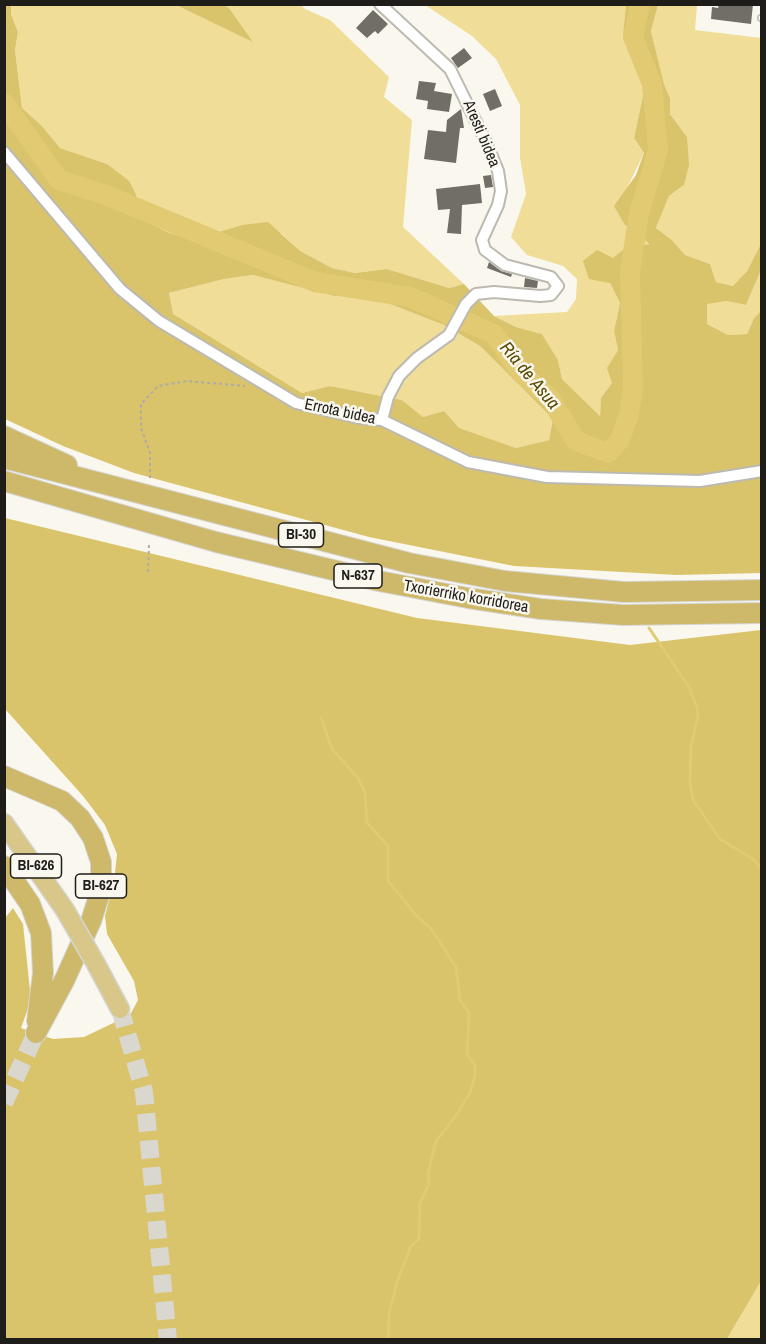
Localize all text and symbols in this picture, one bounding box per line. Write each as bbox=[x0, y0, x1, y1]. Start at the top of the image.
street label: Aresti bidea bbox=[458, 98, 504, 170]
water label: Ría de Asua bbox=[495, 338, 563, 414]
street label: Errota bidea bbox=[303, 395, 377, 429]
road number: BI-30 bbox=[278, 523, 324, 547]
road number: N-637 bbox=[334, 564, 382, 588]
street label: Txorierriko korridorea bbox=[402, 577, 530, 617]
road number: BI-626 bbox=[10, 854, 62, 878]
road number: BI-627 bbox=[76, 874, 126, 898]

